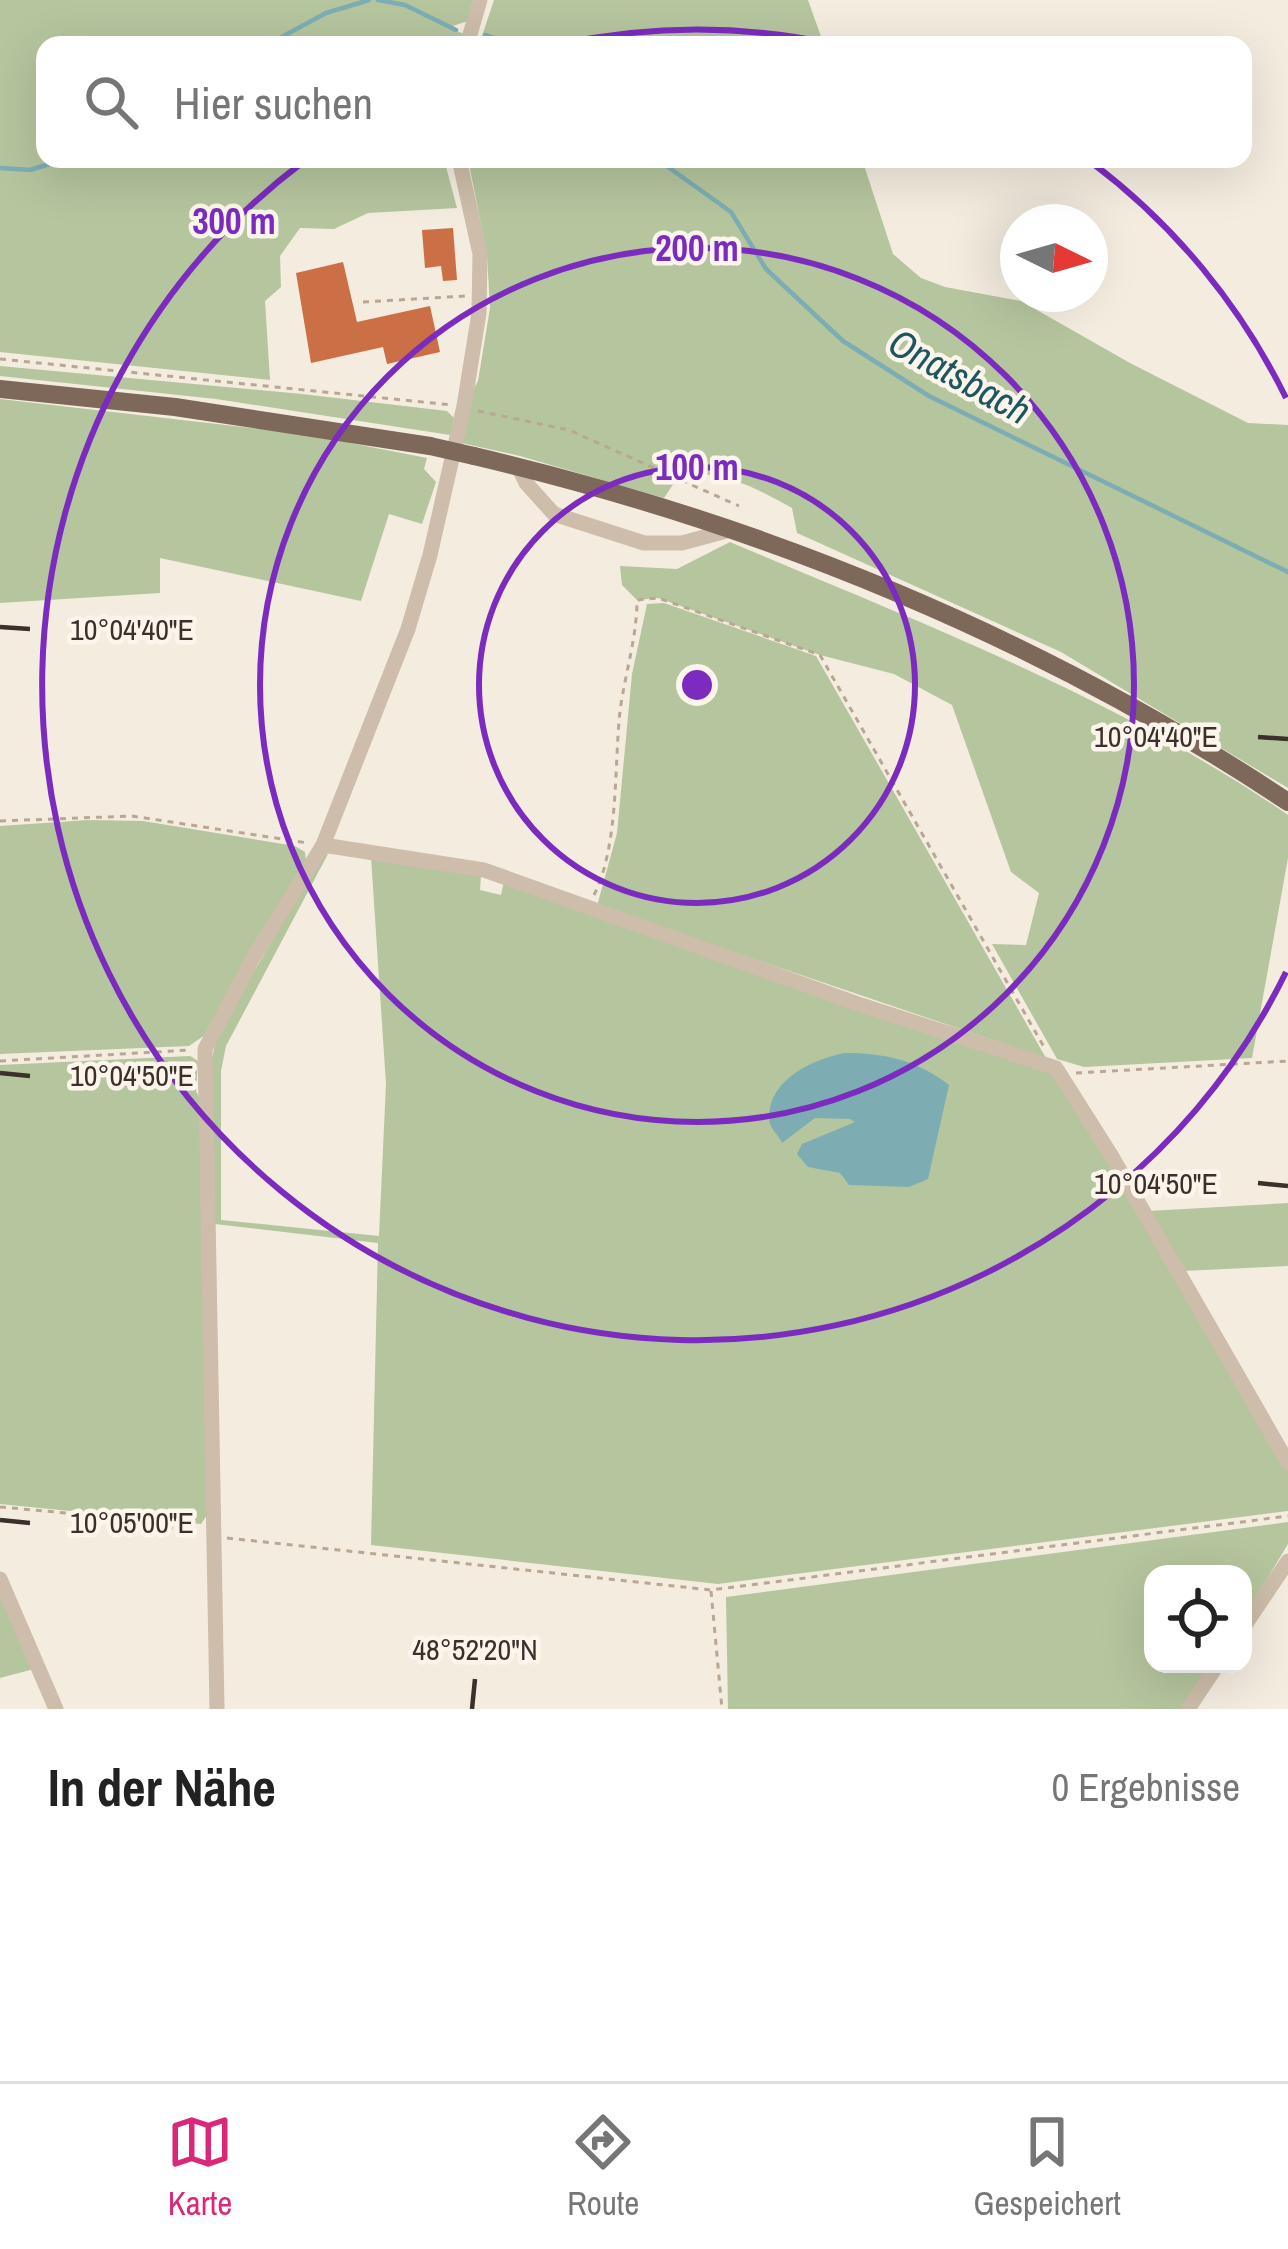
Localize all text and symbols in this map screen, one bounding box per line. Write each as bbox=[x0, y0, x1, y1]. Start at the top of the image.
search box bbox=[36, 36, 1252, 168]
icon: search bbox=[78, 69, 144, 135]
text: Hier suchen bbox=[174, 72, 373, 133]
text: 300 m bbox=[192, 197, 276, 245]
north arrow bbox=[1000, 204, 1108, 312]
text: 200 m bbox=[655, 224, 739, 272]
water label: Onatsbach bbox=[880, 316, 1040, 436]
text: 100 m bbox=[655, 443, 739, 491]
text: 10°04'40"E bbox=[70, 609, 194, 649]
centre of rings bbox=[676, 664, 718, 706]
text: 10°04'40"E bbox=[1094, 716, 1218, 756]
text: 10°04'50"E bbox=[70, 1055, 194, 1095]
text: 10°04'50"E bbox=[1094, 1163, 1218, 1203]
text: 10°05'00"E bbox=[70, 1502, 194, 1542]
map controls bbox=[1144, 1565, 1252, 1673]
button: locate bbox=[1144, 1565, 1252, 1673]
text: 48°52'20"N bbox=[412, 1629, 538, 1669]
text: In der Nähe bbox=[48, 1753, 276, 1822]
text: 0 Ergebnisse bbox=[1052, 1761, 1240, 1813]
tab: Karte bbox=[167, 2109, 233, 2225]
tab: Route bbox=[567, 2109, 639, 2225]
tab: Gespeichert bbox=[973, 2109, 1121, 2225]

